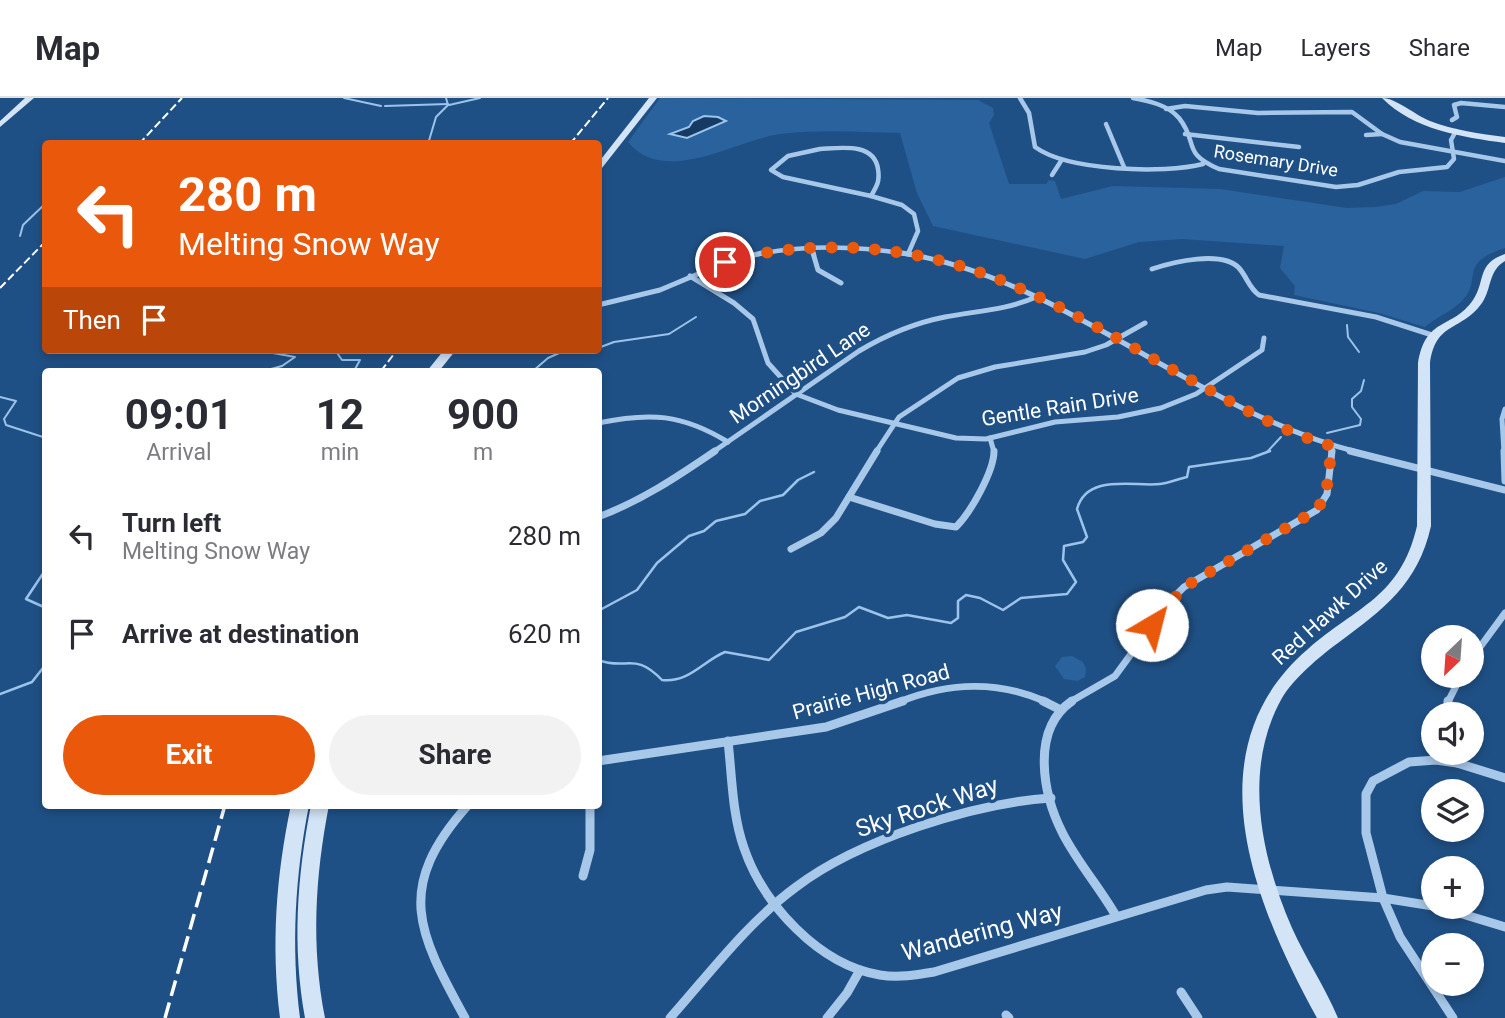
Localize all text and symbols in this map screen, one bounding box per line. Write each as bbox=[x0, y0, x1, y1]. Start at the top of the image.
text: Map bbox=[35, 29, 100, 68]
text: Map bbox=[1215, 34, 1263, 62]
text: Layers bbox=[1301, 34, 1371, 62]
text: Share bbox=[1409, 34, 1470, 62]
street label: Rosemary Drive bbox=[1212, 140, 1340, 181]
text: 280 m bbox=[178, 166, 317, 223]
icon: left bbox=[63, 168, 154, 259]
text: Melting Snow Way bbox=[178, 225, 440, 263]
pin bbox=[695, 232, 755, 292]
icon: arrive bbox=[706, 243, 744, 281]
icon: arrive bbox=[135, 301, 173, 339]
text: Then bbox=[63, 305, 121, 335]
street label: Morningbird Lane bbox=[725, 317, 875, 429]
street label: Gentle Rain Drive bbox=[980, 383, 1140, 431]
text: 09:01 bbox=[125, 390, 233, 439]
text: 12 bbox=[316, 390, 364, 439]
text: 900 bbox=[447, 390, 519, 439]
text: Arrival bbox=[146, 439, 212, 466]
text: min bbox=[321, 439, 359, 466]
text: m bbox=[473, 439, 493, 466]
text: Turn left bbox=[122, 508, 221, 538]
icon: left bbox=[63, 517, 101, 555]
text: 280 m bbox=[508, 521, 581, 551]
text: Melting Snow Way bbox=[122, 538, 310, 565]
street label: Red Hawk Drive bbox=[1268, 554, 1392, 670]
position arrow bbox=[1115, 588, 1189, 662]
icon: arrive bbox=[63, 615, 101, 653]
text: Arrive at destination bbox=[122, 619, 359, 649]
text: 620 m bbox=[508, 619, 581, 649]
north arrow bbox=[1421, 625, 1484, 688]
map controls bbox=[1421, 625, 1484, 996]
street label: Prairie High Road bbox=[790, 659, 952, 725]
button: sound bbox=[1421, 702, 1484, 765]
button: Exit bbox=[63, 715, 315, 795]
button: Share bbox=[329, 715, 581, 795]
street label: Sky Rock Way bbox=[852, 771, 1002, 843]
button: layers bbox=[1421, 779, 1484, 842]
button: + bbox=[1421, 856, 1484, 919]
street label: Wandering Way bbox=[899, 897, 1066, 967]
button: − bbox=[1421, 933, 1484, 996]

